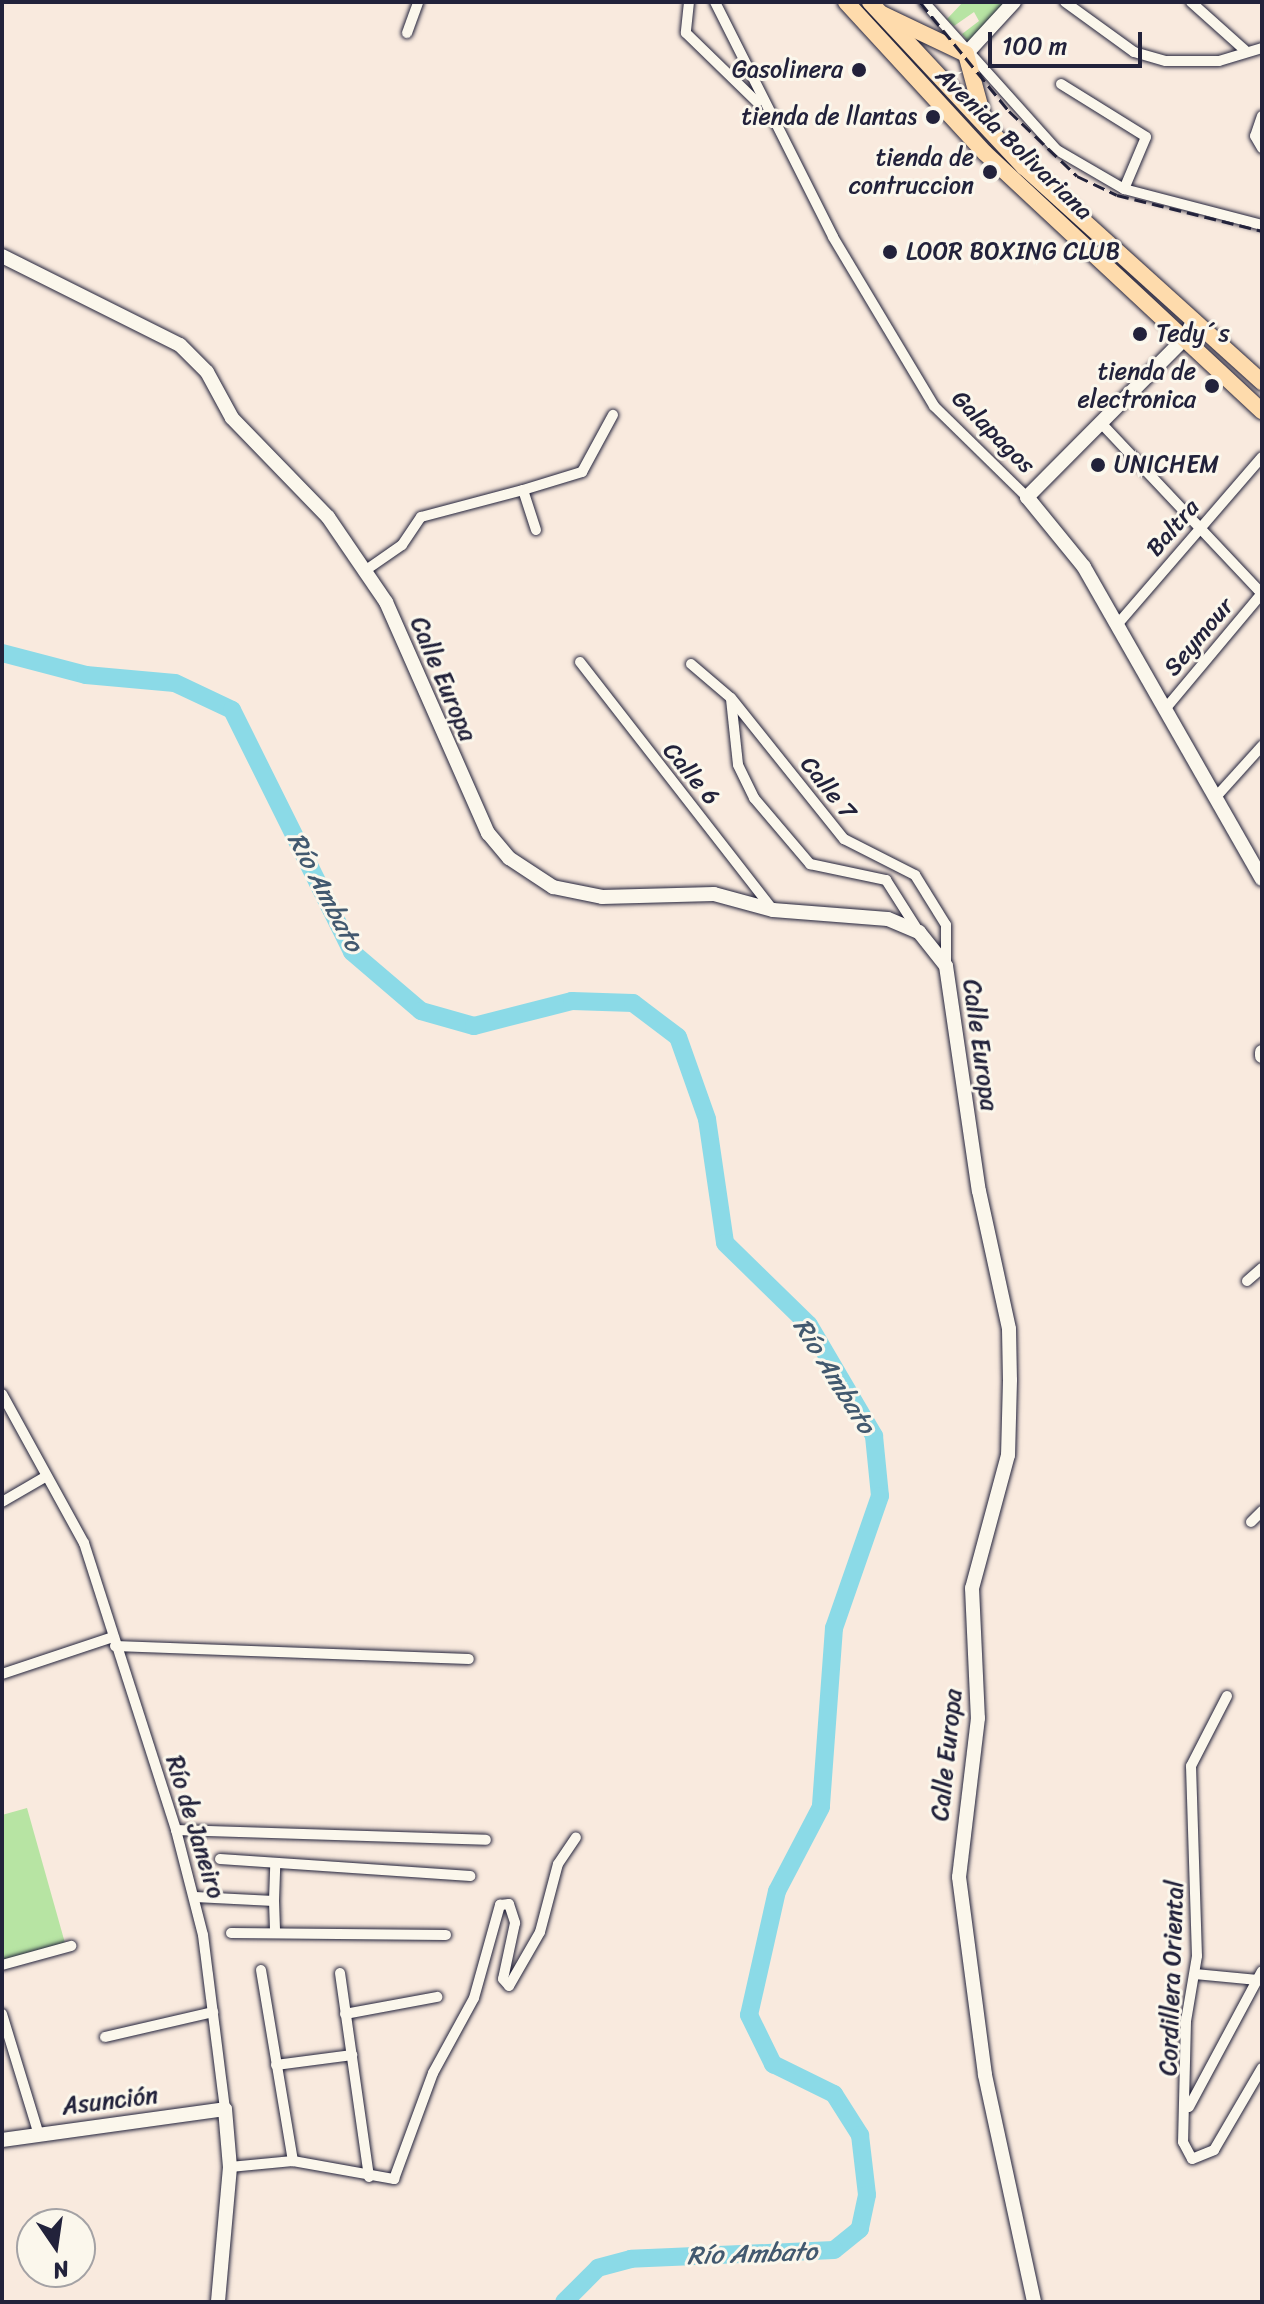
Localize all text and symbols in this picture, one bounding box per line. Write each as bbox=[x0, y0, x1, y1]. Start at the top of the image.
scale bar bbox=[992, 16, 1146, 66]
text: 100 m bbox=[1002, 25, 1067, 67]
place label: Gasolinera bbox=[732, 56, 843, 84]
marker: Gasolinera bbox=[850, 61, 868, 79]
street label: Avenida Bolivariana bbox=[929, 62, 1099, 226]
place label: tienda de llantas bbox=[740, 103, 917, 131]
marker: tienda de llantas bbox=[924, 108, 942, 126]
place label: tienda de contruccion bbox=[849, 144, 974, 200]
marker: tienda de contruccion bbox=[981, 163, 999, 181]
place label: LOOR BOXING CLUB bbox=[906, 238, 1118, 266]
marker: LOOR BOXING CLUB bbox=[881, 243, 899, 261]
place label: Tedy´s bbox=[1156, 320, 1230, 348]
marker: Tedy´s bbox=[1131, 325, 1149, 343]
place label: tienda de electronica bbox=[1078, 358, 1196, 414]
marker: tienda de electronica bbox=[1203, 377, 1221, 395]
street label: Galapagos bbox=[945, 384, 1041, 480]
place label: UNICHEM bbox=[1114, 451, 1219, 479]
marker: UNICHEM bbox=[1089, 456, 1107, 474]
street label: Baltra bbox=[1140, 493, 1206, 563]
street label: Seymour bbox=[1158, 592, 1240, 682]
street label: Calle Europa bbox=[404, 613, 482, 745]
street label: Calle 6 bbox=[657, 737, 725, 811]
street label: Calle 7 bbox=[794, 751, 862, 825]
water label: Río Ambato bbox=[281, 827, 369, 957]
street label: Calle Europa bbox=[957, 978, 1003, 1112]
water label: Río Ambato bbox=[786, 1312, 882, 1440]
street label: Calle Europa bbox=[926, 1688, 968, 1822]
street label: Río de Janeiro bbox=[160, 1752, 230, 1902]
street label: Cordillera Oriental bbox=[1154, 1880, 1190, 2076]
street label: Asunción bbox=[60, 2081, 160, 2121]
north arrow bbox=[16, 2208, 96, 2288]
water label: Río Ambato bbox=[686, 2236, 818, 2272]
text: N bbox=[49, 2249, 73, 2291]

